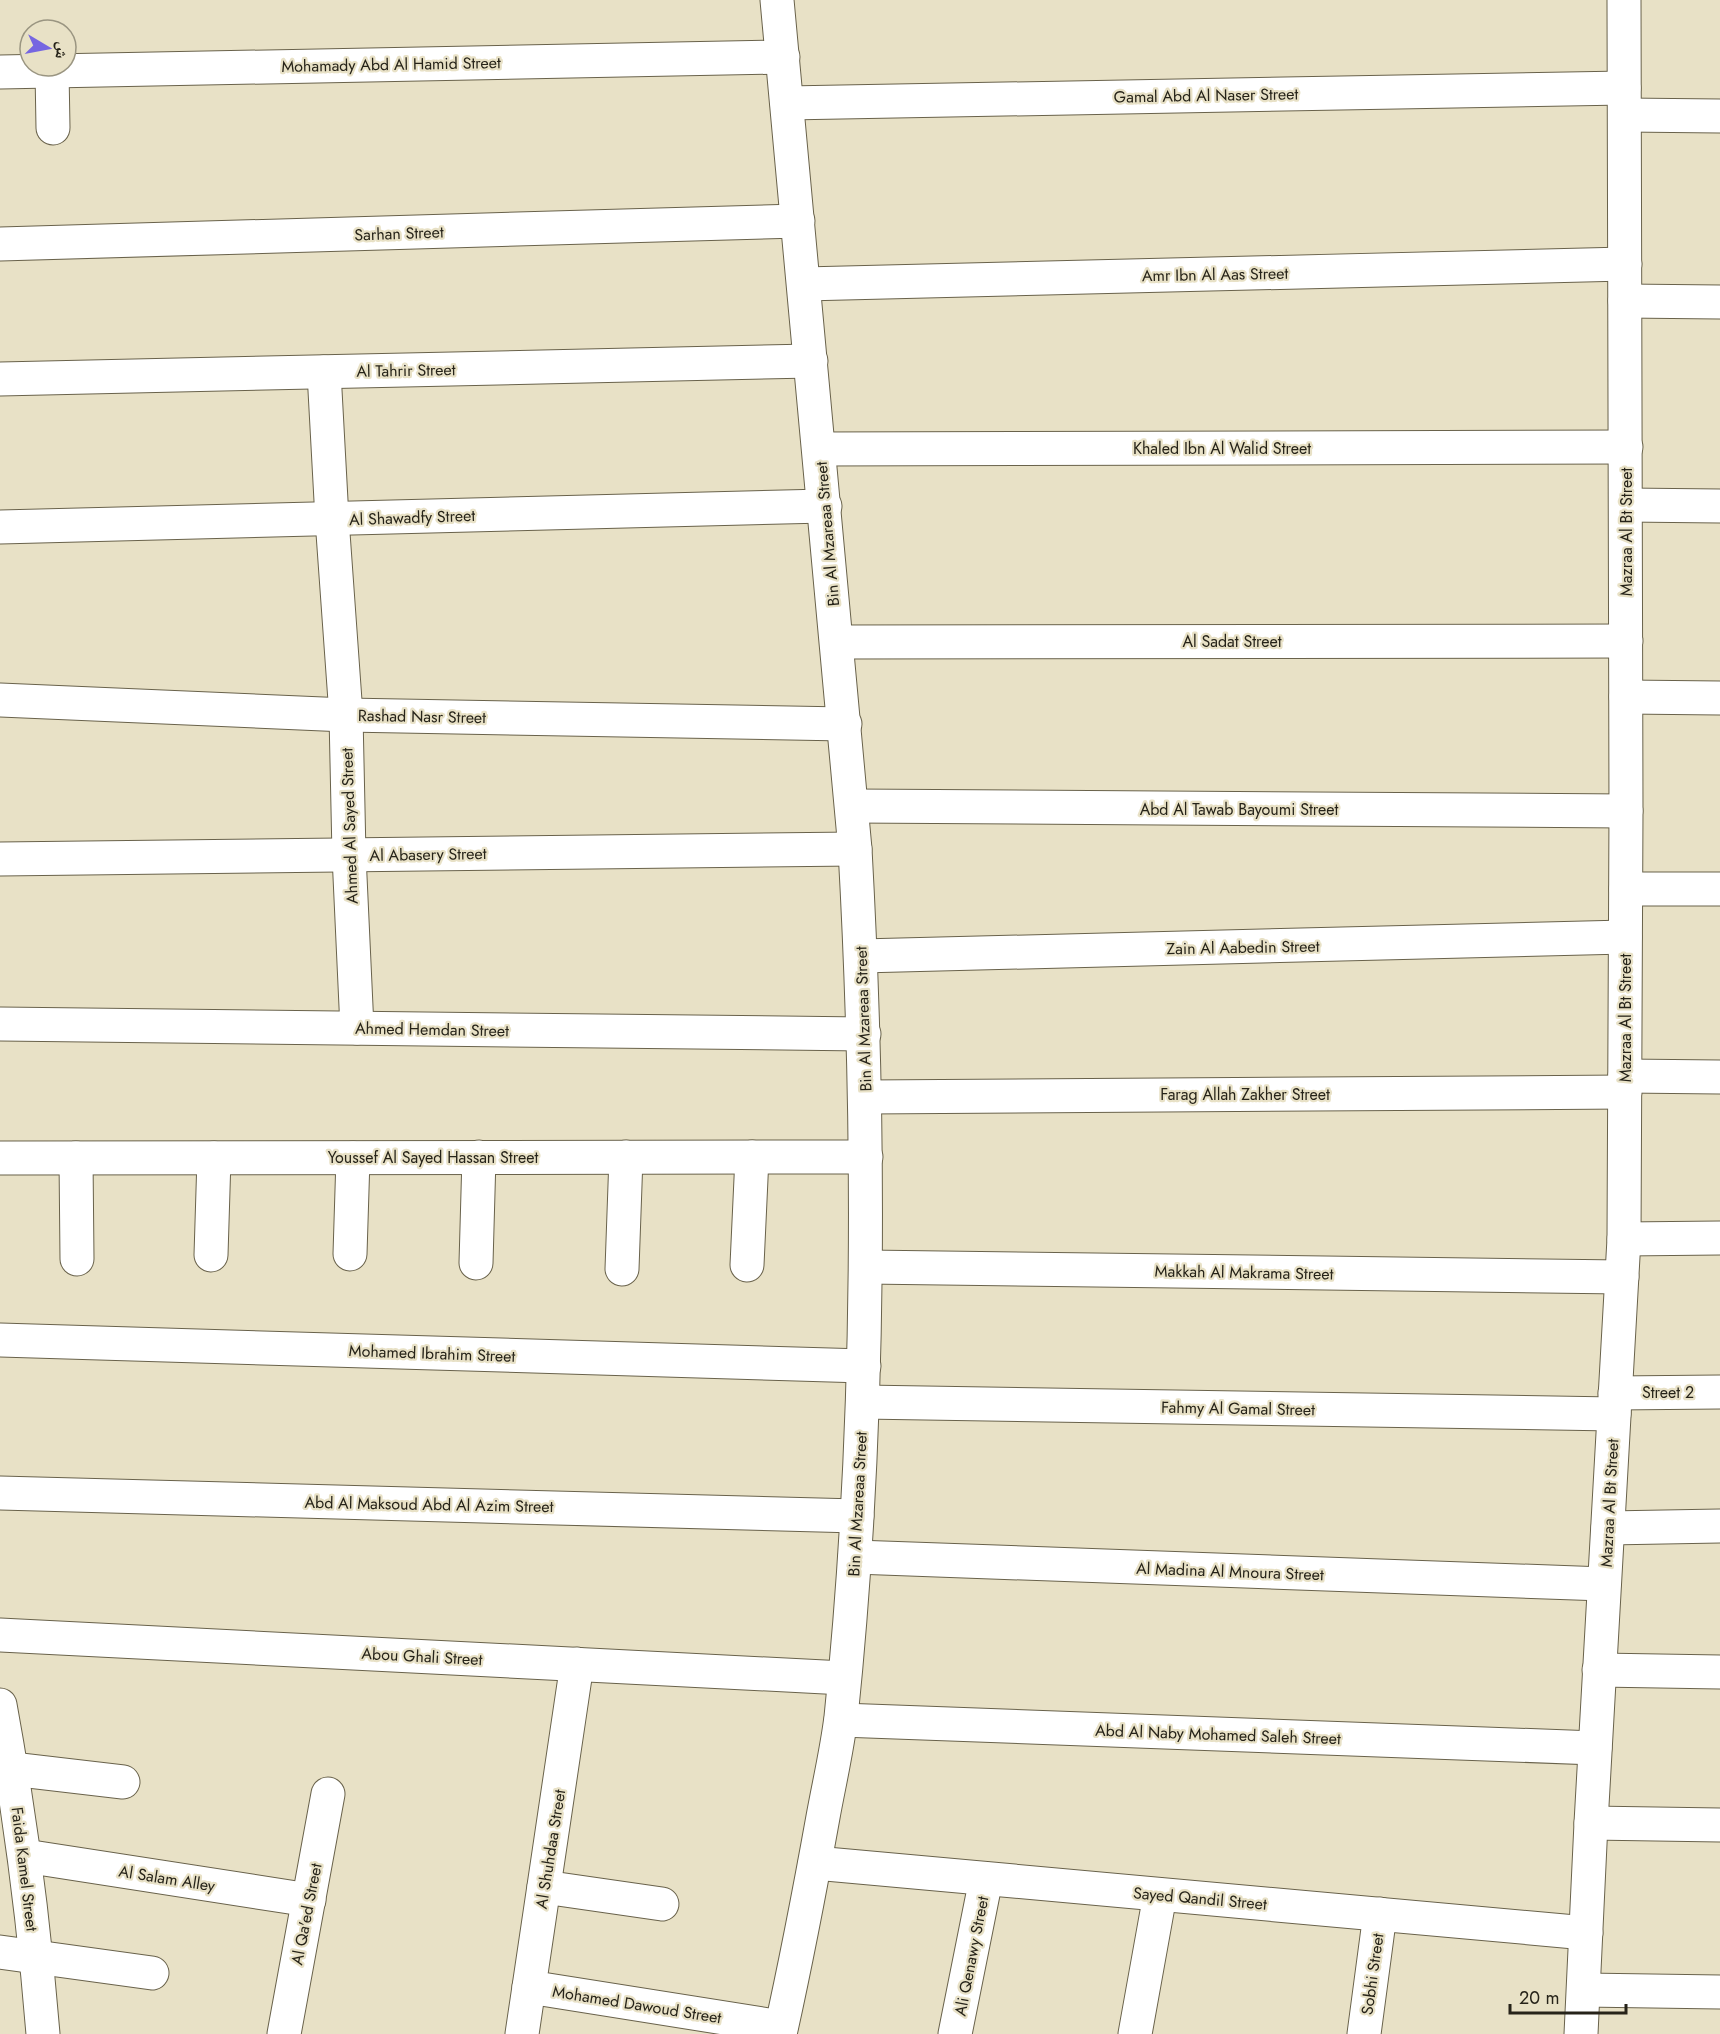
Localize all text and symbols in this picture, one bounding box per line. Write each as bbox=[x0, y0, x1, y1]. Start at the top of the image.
north arrow bbox=[18, 18, 78, 78]
text: ش bbox=[49, 40, 75, 61]
street label: Mohamady Abd Al Hamid Street bbox=[281, 51, 501, 78]
street label: Gamal Abd Al Naser Street bbox=[1114, 82, 1299, 109]
street label: Sarhan Street bbox=[354, 220, 444, 247]
street label: Amr Ibn Al Aas Street bbox=[1142, 262, 1288, 287]
street label: Al Tahrir Street bbox=[356, 358, 456, 383]
street label: Khaled Ibn Al Walid Street bbox=[1133, 437, 1311, 460]
street label: Bin Al Mzareaa Street bbox=[810, 460, 845, 607]
street label: Mazraa Al Bt Street bbox=[1615, 468, 1638, 596]
street label: Al Shawadfy Street bbox=[349, 504, 476, 531]
street label: Al Sadat Street bbox=[1182, 630, 1282, 653]
street label: Rashad Nasr Street bbox=[358, 704, 486, 729]
street label: Ahmed Al Sayed Street bbox=[335, 747, 364, 904]
street label: Abd Al Tawab Bayoumi Street bbox=[1140, 798, 1338, 821]
street label: Al Abasery Street bbox=[369, 842, 487, 867]
street label: Zain Al Aabedin Street bbox=[1166, 935, 1320, 960]
street label: Bin Al Mzareaa Street bbox=[849, 946, 878, 1092]
street label: Mazraa Al Bt Street bbox=[1614, 954, 1637, 1082]
street label: Ahmed Hemdan Street bbox=[355, 1017, 509, 1042]
street label: Farag Allah Zakher Street bbox=[1160, 1083, 1330, 1106]
street label: Youssef Al Sayed Hassan Street bbox=[328, 1146, 538, 1169]
street label: Makkah Al Makrama Street bbox=[1154, 1259, 1334, 1286]
street label: Mohamed Ibrahim Street bbox=[348, 1339, 516, 1368]
street label: Street 2 bbox=[1642, 1381, 1694, 1404]
street label: Fahmy Al Gamal Street bbox=[1161, 1396, 1315, 1421]
street label: Bin Al Mzareaa Street bbox=[842, 1431, 873, 1577]
street label: Mazraa Al Bt Street bbox=[1595, 1438, 1624, 1568]
street label: Abd Al Maksoud Abd Al Azim Street bbox=[304, 1491, 554, 1518]
street label: Al Madina Al Mnoura Street bbox=[1136, 1557, 1324, 1586]
street label: Abou Ghali Street bbox=[361, 1642, 483, 1671]
street label: Abd Al Naby Mohamed Saleh Street bbox=[1095, 1719, 1341, 1750]
street label: Al Shuhdaa Street bbox=[530, 1788, 571, 1910]
street label: Faida Kamel Street bbox=[5, 1806, 44, 1933]
street label: Al Salam Alley bbox=[117, 1860, 218, 1898]
street label: Al Qa'ed Street bbox=[285, 1861, 328, 1967]
street label: Sayed Qandil Street bbox=[1132, 1881, 1268, 1916]
street label: Ali Qenawy Street bbox=[949, 1894, 994, 2018]
street label: Sobhi Street bbox=[1355, 1932, 1390, 2016]
scale bar bbox=[1510, 1977, 1626, 2015]
street label: Mohamed Dawoud Street bbox=[551, 1980, 723, 2029]
text: 20 m bbox=[1519, 1985, 1559, 2011]

